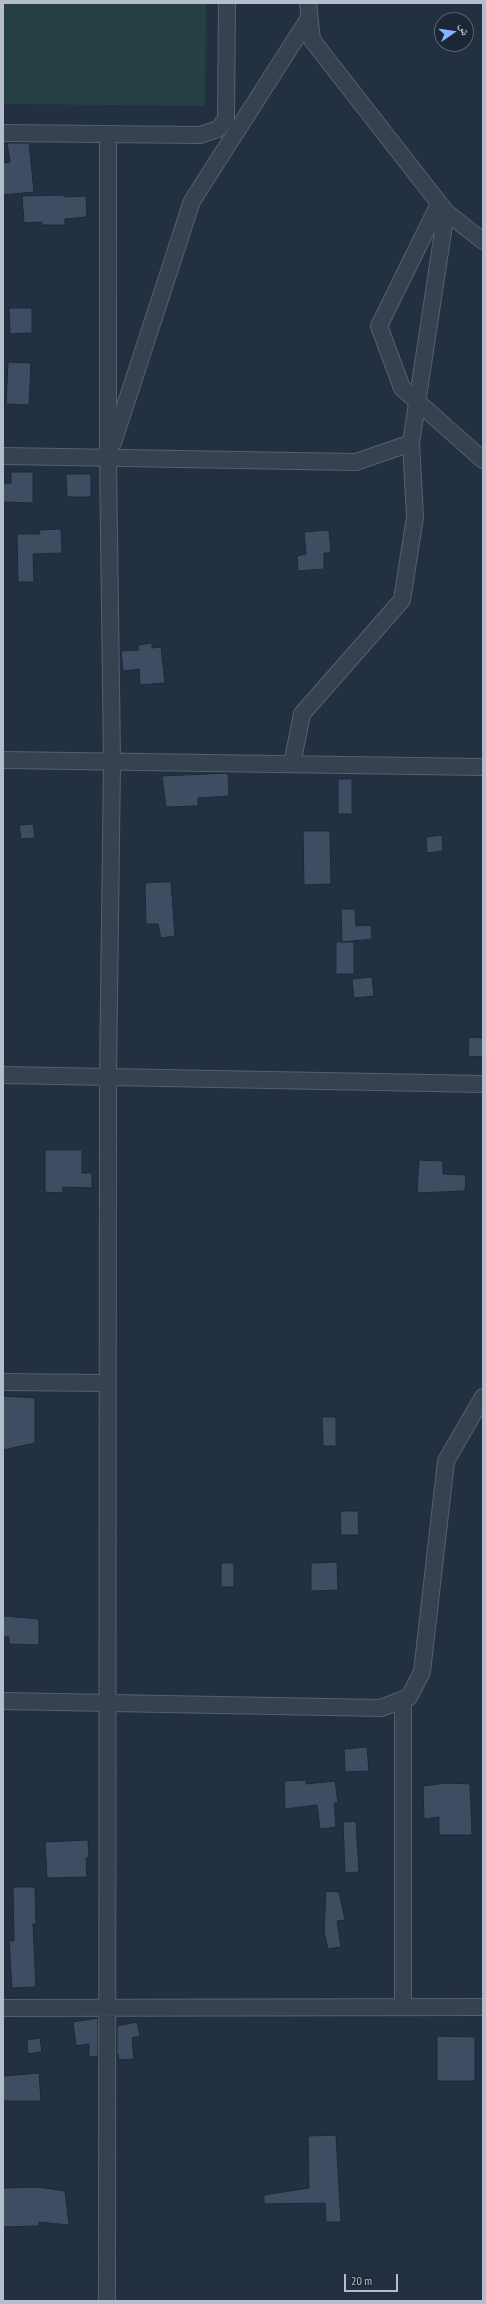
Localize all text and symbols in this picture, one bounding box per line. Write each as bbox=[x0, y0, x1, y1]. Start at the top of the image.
north arrow bbox=[434, 12, 474, 52]
text: ش bbox=[457, 22, 473, 37]
scale bar bbox=[346, 2266, 400, 2292]
text: 20 m bbox=[351, 2273, 372, 2288]

